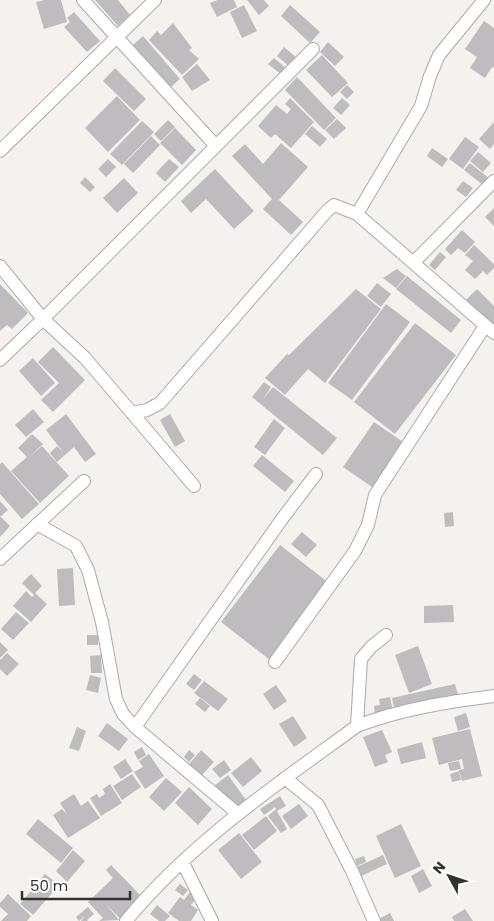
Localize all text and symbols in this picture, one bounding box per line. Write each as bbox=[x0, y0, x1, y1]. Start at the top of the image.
north arrow bbox=[424, 851, 474, 901]
text: N bbox=[428, 857, 450, 878]
scale bar bbox=[22, 868, 130, 900]
text: 50 m bbox=[30, 875, 68, 896]

